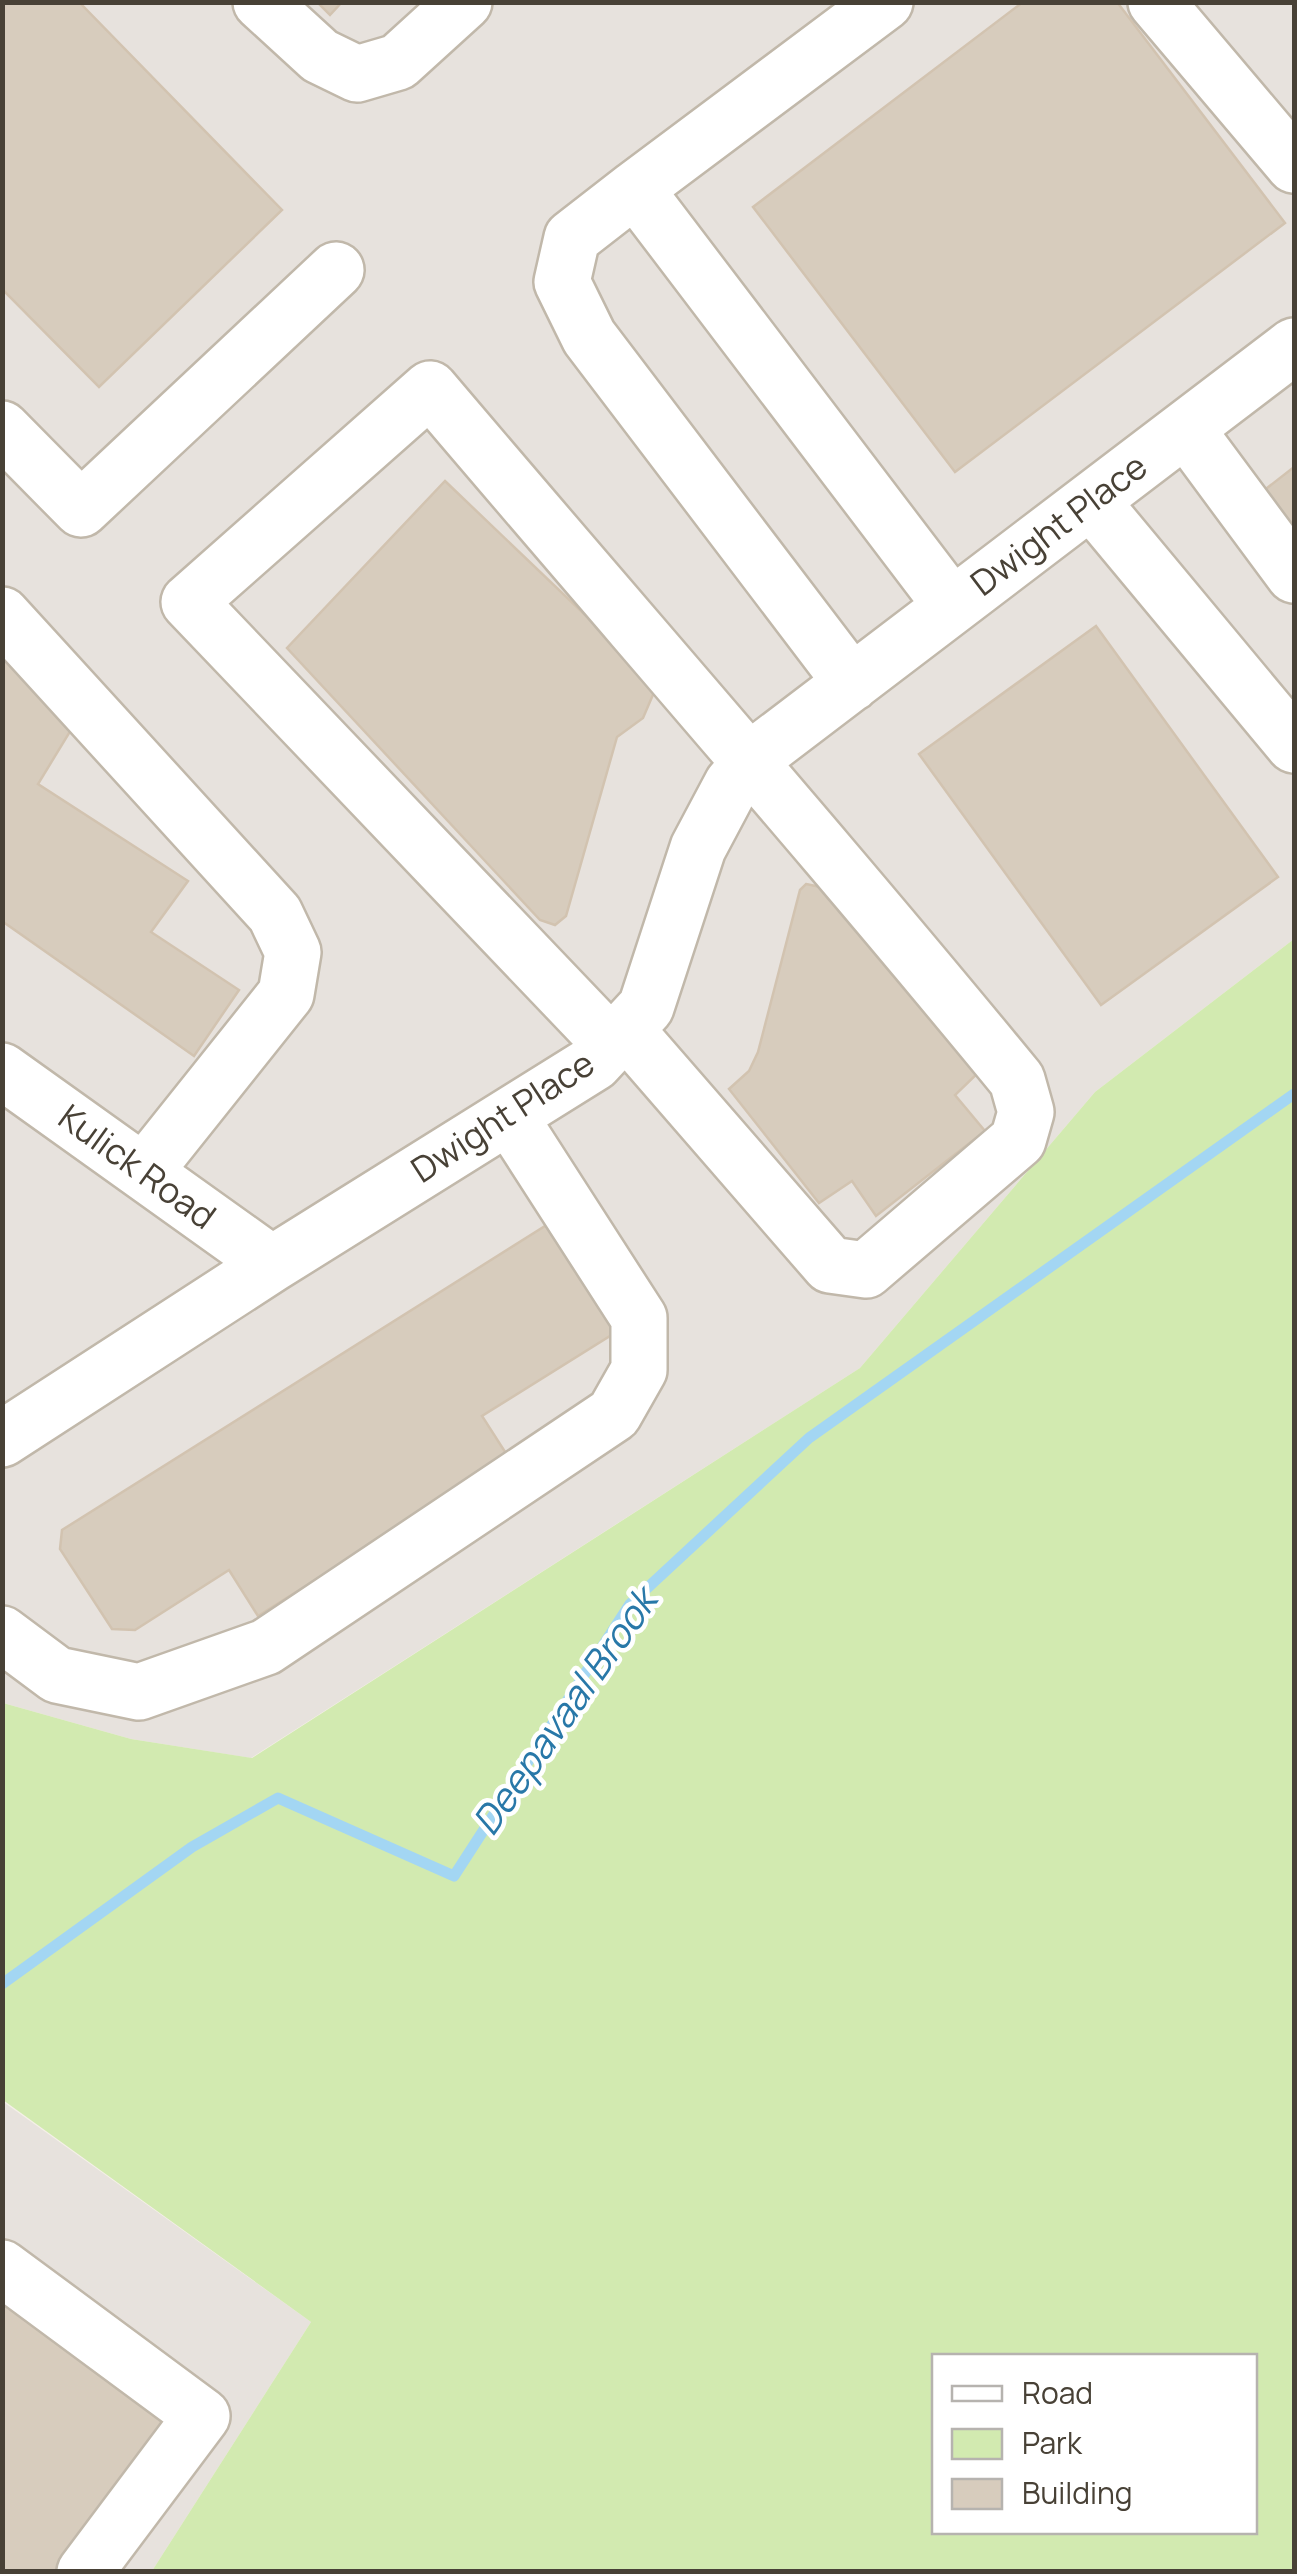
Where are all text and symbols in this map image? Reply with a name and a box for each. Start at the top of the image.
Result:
street label: Dwight Place [960,442,1156,606]
street label: Dwight Place [402,1039,603,1193]
street label: Kulick Road [49,1093,226,1239]
water label: Deepavaal Brook [459,1573,671,1844]
legend [932,2354,1257,2534]
text: Road [1022,2372,1093,2413]
text: Park [1022,2422,1083,2463]
text: Building [1022,2472,1133,2513]

